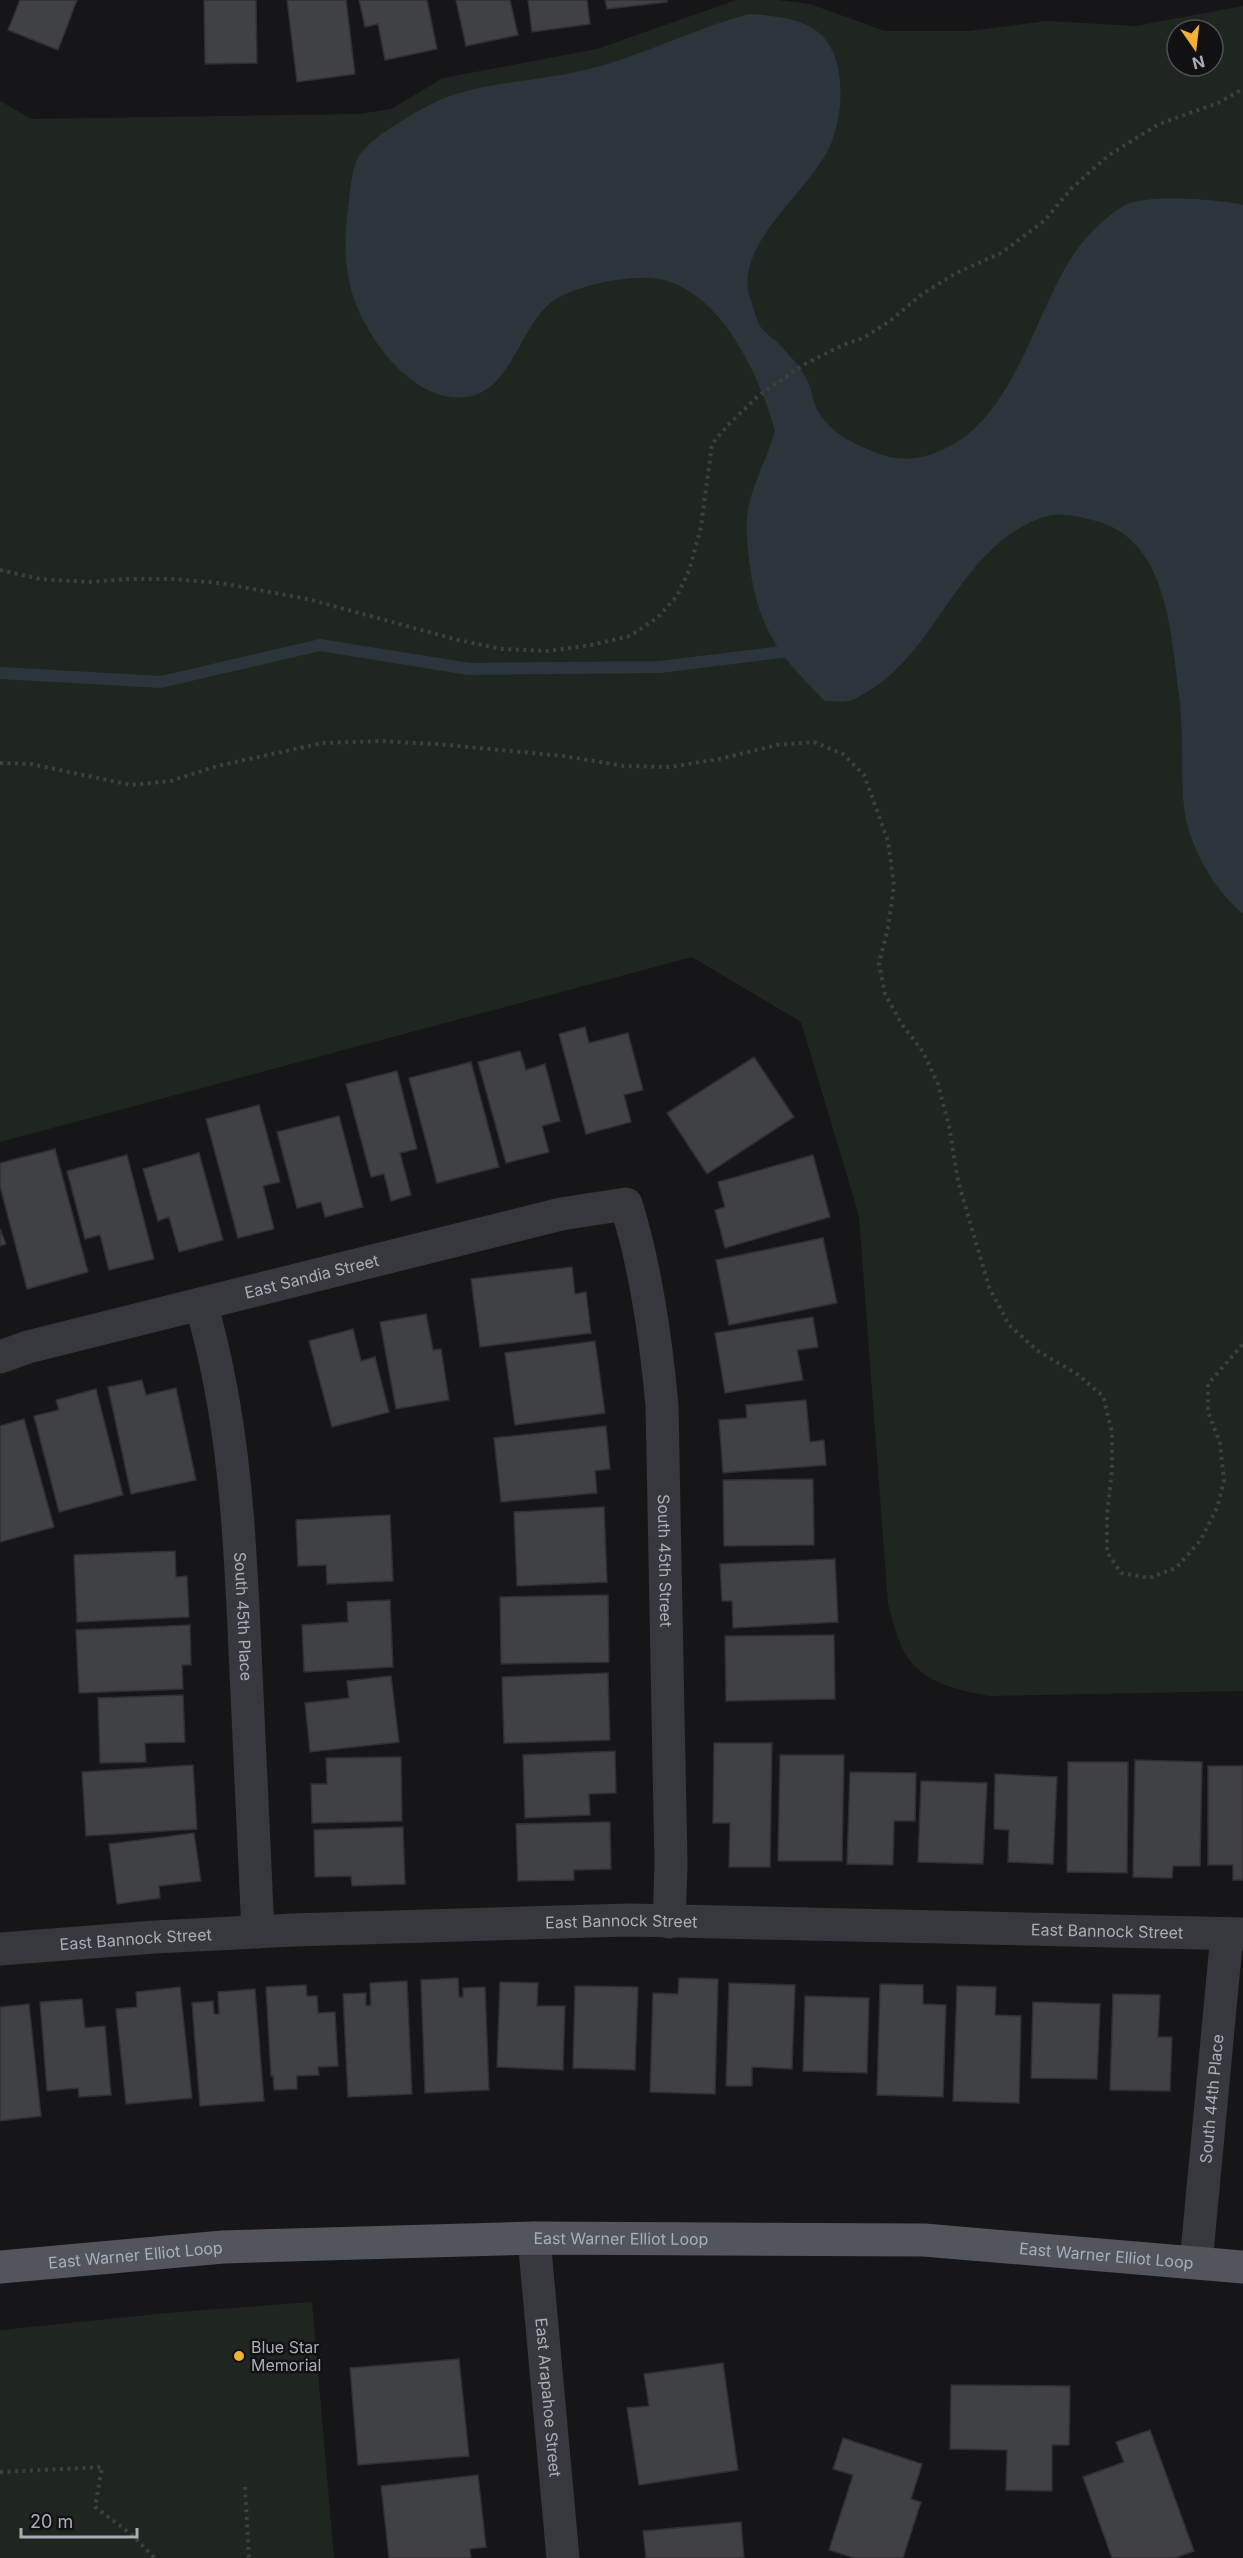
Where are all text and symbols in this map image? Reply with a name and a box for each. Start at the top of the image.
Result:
north arrow [1165,18,1225,78]
text: N [1190,51,1207,74]
street label: East Sandia Street [242,1250,381,1303]
street label: South 45th Street [654,1494,676,1627]
street label: South 45th Place [230,1551,257,1681]
street label: East Bannock Street [545,1910,698,1932]
street label: East Bannock Street [1031,1919,1183,1943]
street label: East Bannock Street [59,1924,212,1954]
street label: South 44th Place [1195,2033,1228,2164]
street label: East Warner Elliot Loop [533,2228,708,2249]
street label: East Warner Elliot Loop [47,2237,223,2273]
street label: East Warner Elliot Loop [1018,2238,1194,2273]
street label: East Arapahoe Street [531,2317,566,2478]
place label: Blue Star Memorial [251,2337,321,2375]
marker: Blue Star Memorial [232,2349,246,2363]
scale bar [21,2501,136,2539]
text: 20 m [30,2511,73,2532]

